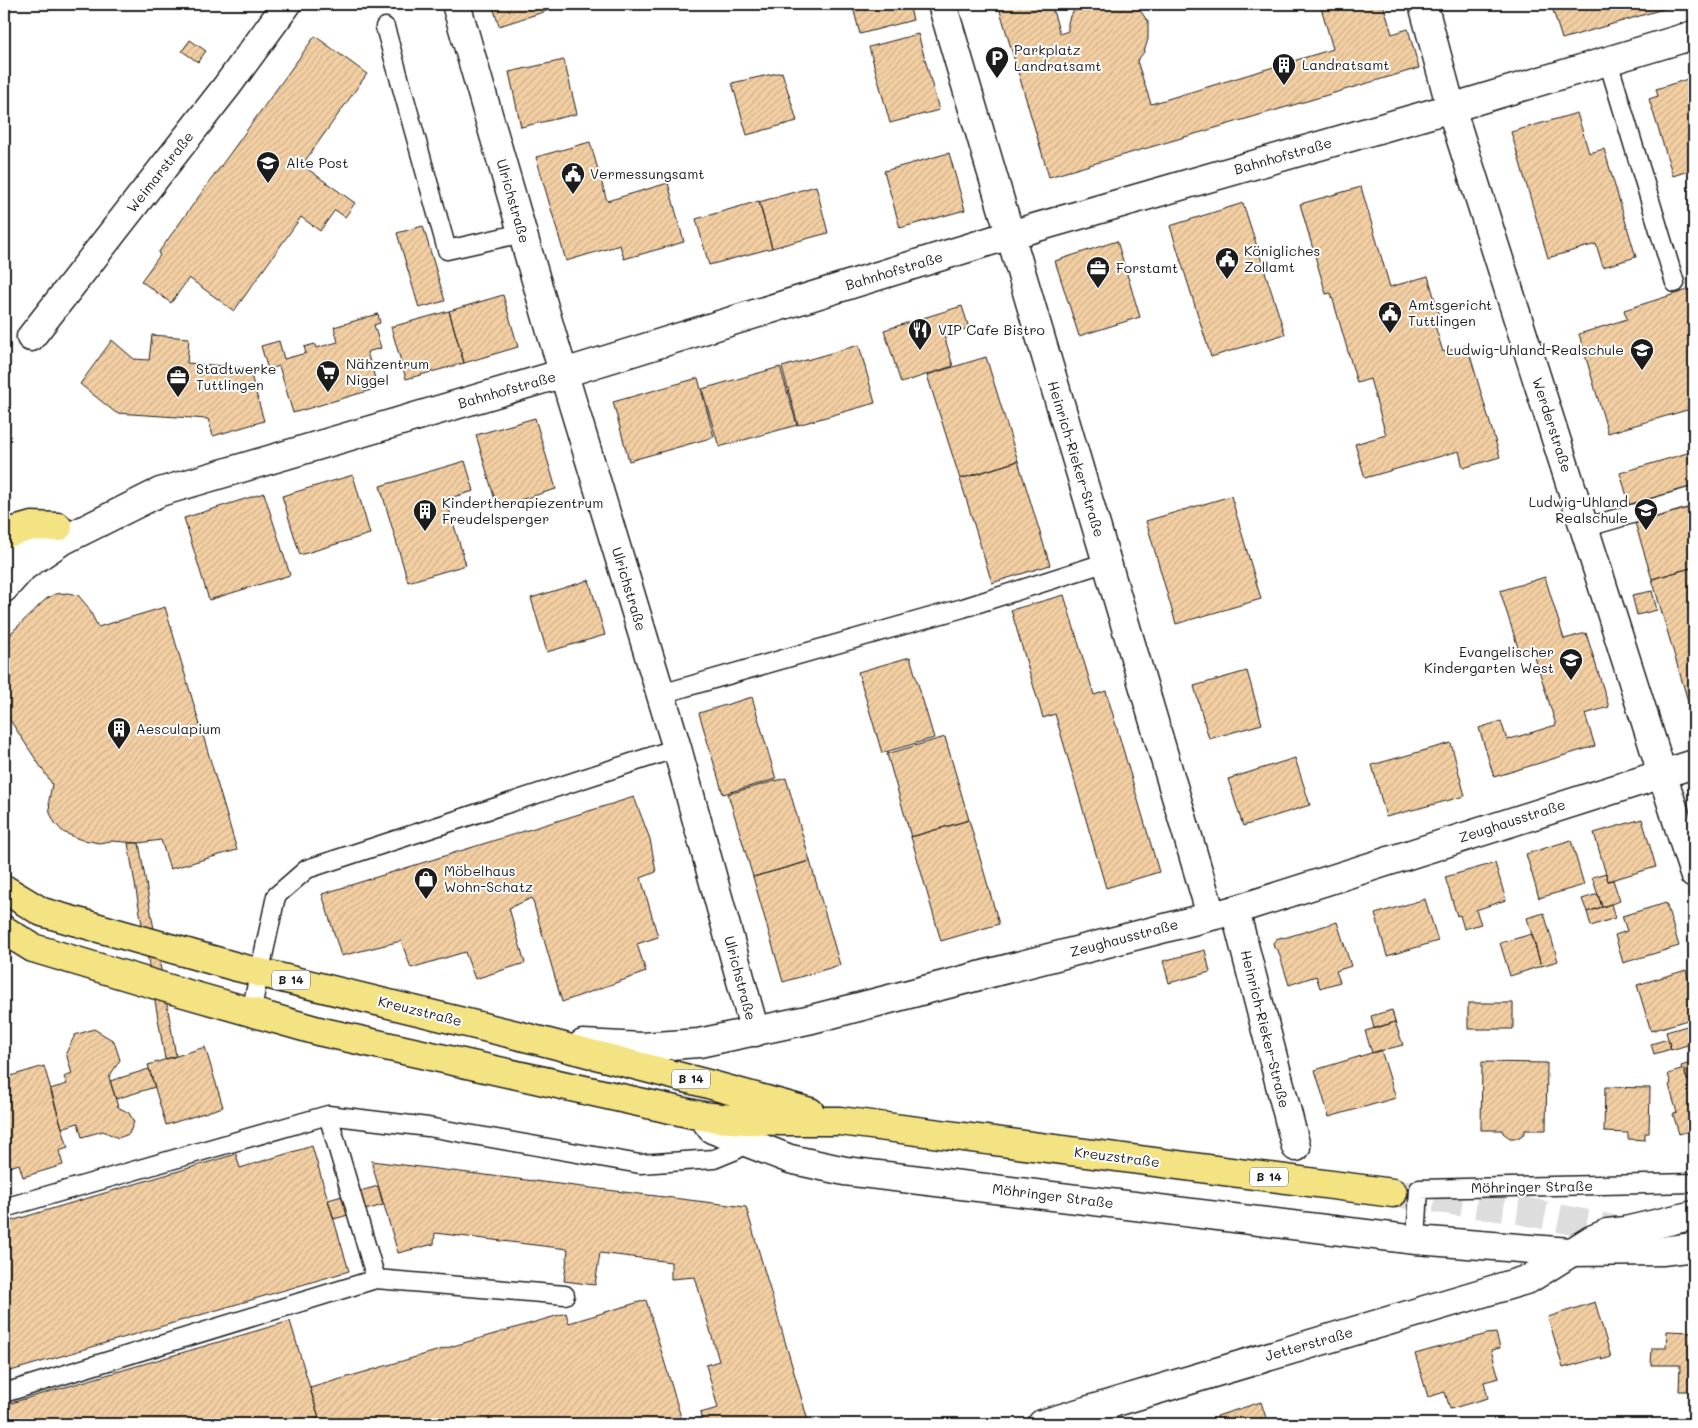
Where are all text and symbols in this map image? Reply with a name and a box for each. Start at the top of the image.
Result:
place label: Parkplatz Landratsamt [1014,40,1101,75]
parking icon: Parkplatz Landratsamt [984,45,1010,79]
building icon: Landratsamt [1271,52,1297,86]
place label: Landratsamt [1302,55,1389,74]
street label: Weimarstraße [122,127,197,216]
street label: Bahnhofstraße [1232,132,1334,179]
school or university icon: Alte Post [255,150,281,184]
place label: Alte Post [286,153,348,172]
street label: Ulrichstraße [492,157,535,245]
public building icon: Vermessungsamt [560,161,586,195]
place label: Vermessungsamt [590,164,705,183]
place label: Königliches Zollamt [1244,241,1320,276]
public building icon: Königliches Zollamt [1214,246,1240,280]
street label: Bahnhofstraße [843,247,945,294]
office icon: Forstamt [1085,255,1111,289]
place label: Forstamt [1116,258,1178,277]
place label: Amtsgericht Tuttlingen [1408,295,1492,330]
public building icon: Amtsgericht Tuttlingen [1377,300,1403,334]
restaurant icon: VIP Cafe Bistro [907,317,933,351]
place label: VIP Cafe Bistro [938,320,1045,339]
school or university icon: Ludwig-Uhland-Realschule [1629,337,1655,371]
place label: Ludwig-Uhland-Realschule [1446,340,1624,359]
place label: Nähzentrum Niggel [346,354,429,389]
place label: Stadtwerke Tuttlingen [196,359,276,394]
supermarket icon: Nähzentrum Niggel [315,359,341,393]
office icon: Stadtwerke Tuttlingen [165,364,191,398]
street label: Bahnhofstraße [456,366,558,413]
street label: Werderstraße [1528,375,1577,475]
street label: Heinrich-Rieker-Straße [1044,378,1109,539]
place label: Ludwig-Uhland Realschule [1529,492,1628,527]
place label: Kindertherapiezentrum Freudelsperger [442,493,603,528]
school or university icon: Ludwig-Uhland Realschule [1633,497,1659,531]
building icon: Kindertherapiezentrum Freudelsperger [412,498,438,532]
street label: Ulrichstraße [608,545,651,633]
place label: Evangelischer Kindergarten West [1424,642,1554,677]
school or university icon: Evangelischer Kindergarten West [1558,647,1584,681]
building icon: Aesculapium [106,716,132,750]
place label: Aesculapium [136,719,221,738]
street label: Zeughausstraße [1456,794,1568,847]
place label: Möbelhaus Wohn-Schatz [444,861,533,896]
shop icon: Möbelhaus Wohn-Schatz [413,866,439,900]
street label: Zeughausstraße [1068,914,1180,961]
street label: Ulrichstraße [720,934,761,1022]
street label: Heinrich-Rieker-Straße [1237,948,1294,1110]
road number: B 14 [272,970,310,990]
street label: Kreuzstraße [376,991,464,1030]
road number: B 14 [672,1070,710,1088]
street label: Kreuzstraße [1073,1142,1161,1171]
road number: B 14 [1250,1168,1288,1186]
street label: Möhringer Straße [1471,1176,1593,1197]
street label: Möhringer Straße [991,1179,1115,1212]
street label: Jetterstraße [1263,1322,1355,1365]

